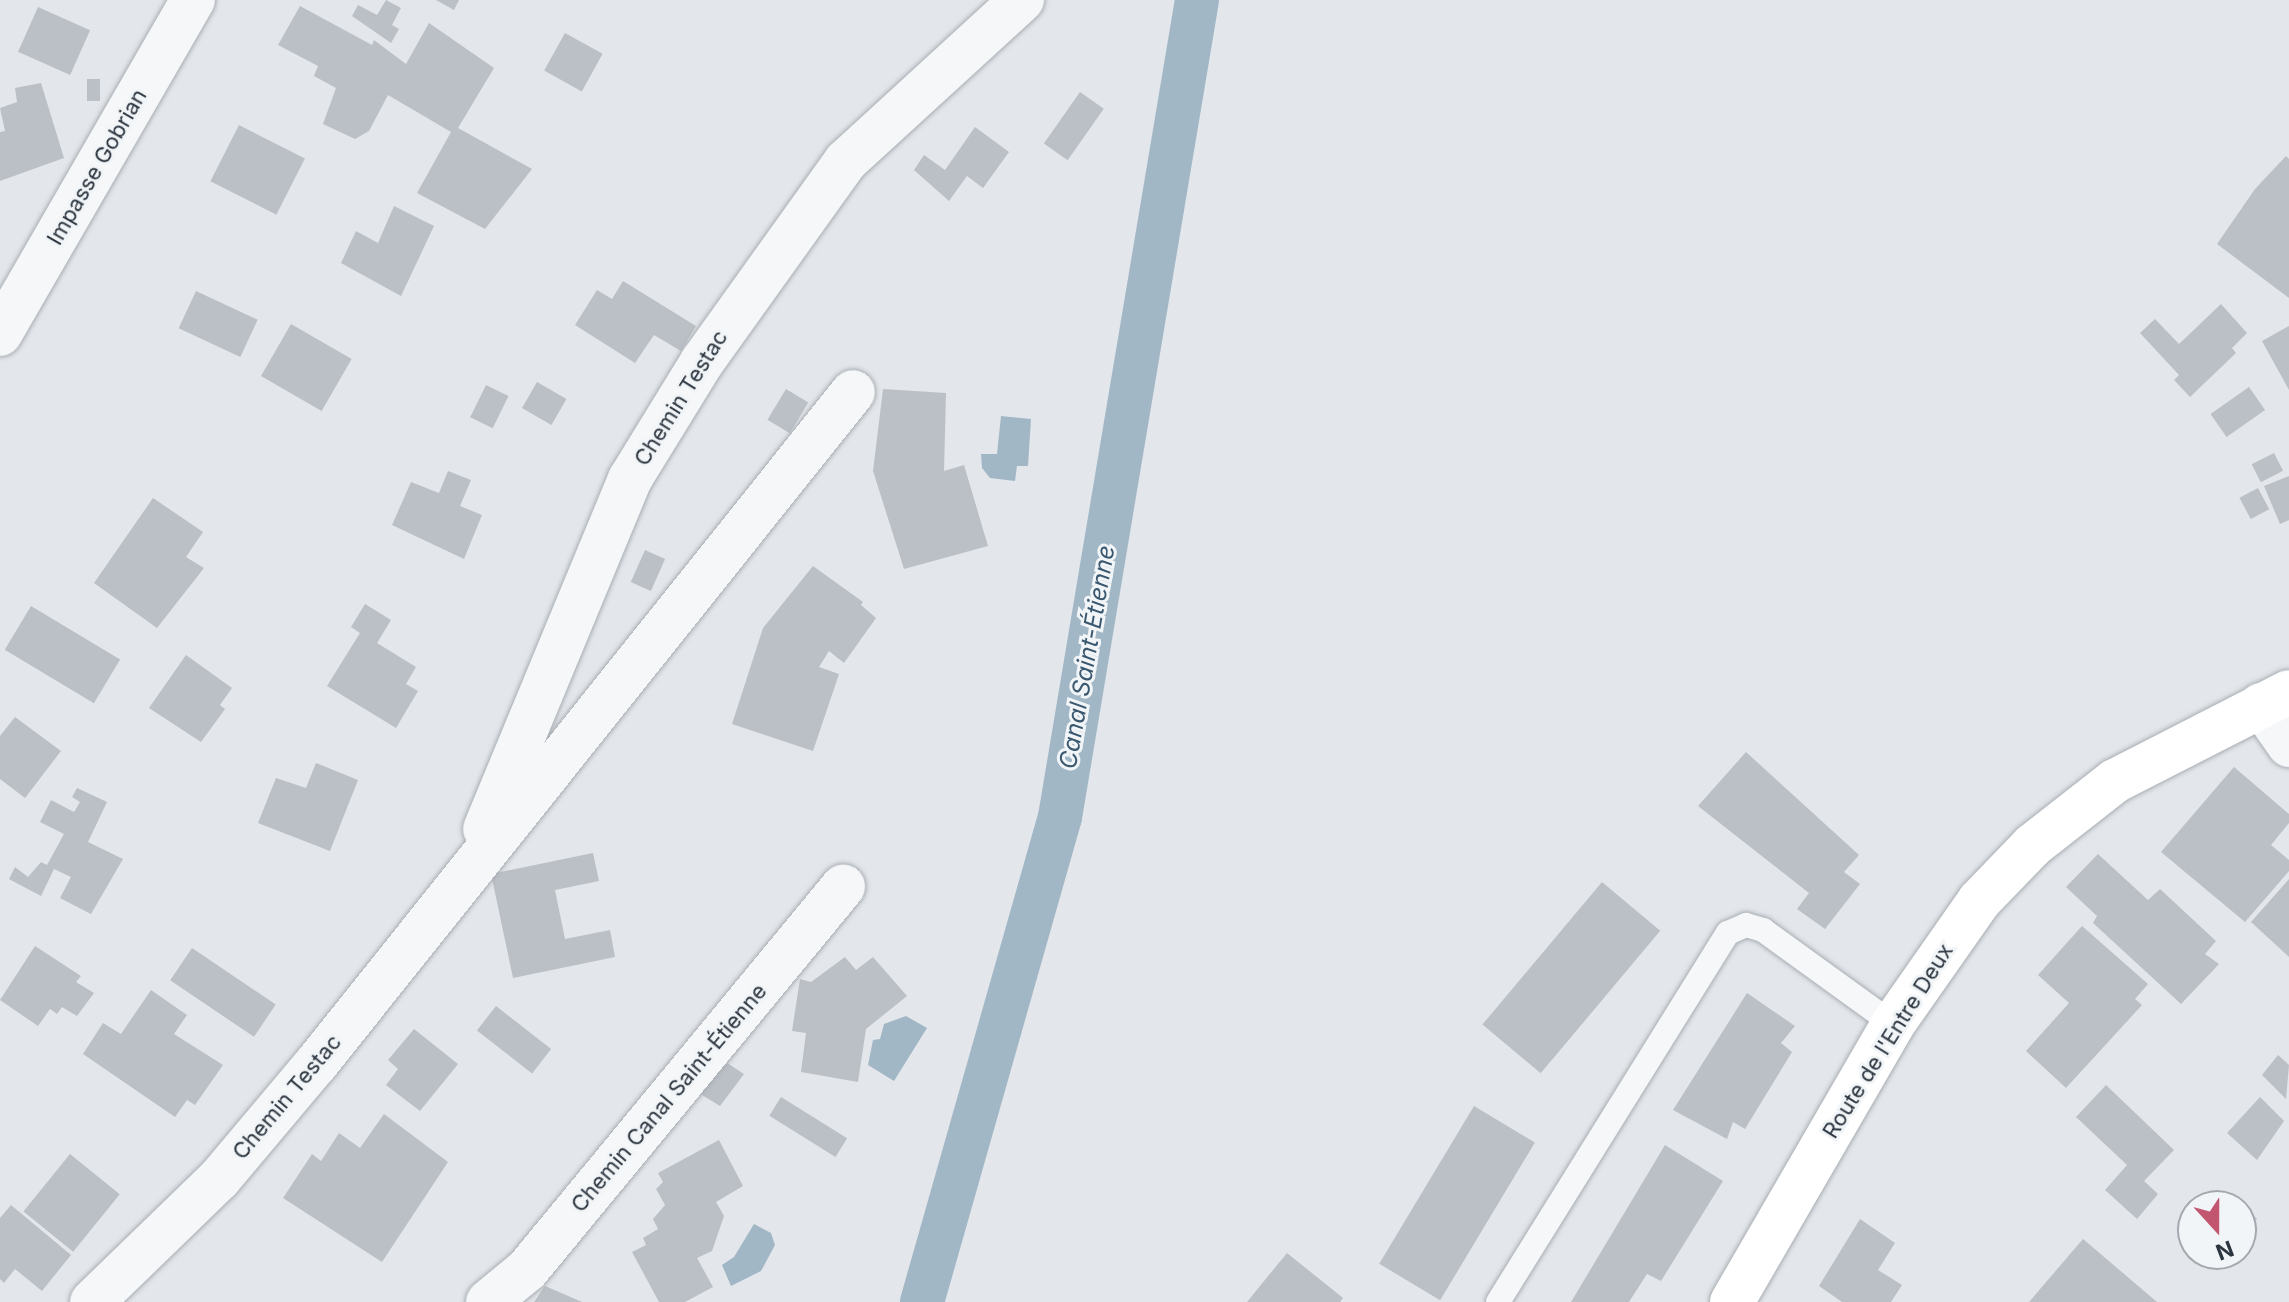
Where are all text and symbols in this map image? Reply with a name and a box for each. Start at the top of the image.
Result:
street label: Impasse Gobrian [42,84,152,250]
street label: Chemin Testac [629,325,733,471]
water label: Canal Saint-Étienne [1053,543,1121,771]
street label: Route de l'Entre Deux [1817,939,1959,1143]
street label: Chemin Canal Saint-Étienne [566,978,772,1218]
street label: Chemin Testac [227,1029,347,1165]
north arrow [2177,1190,2257,1270]
text: N [2212,1235,2237,1266]

